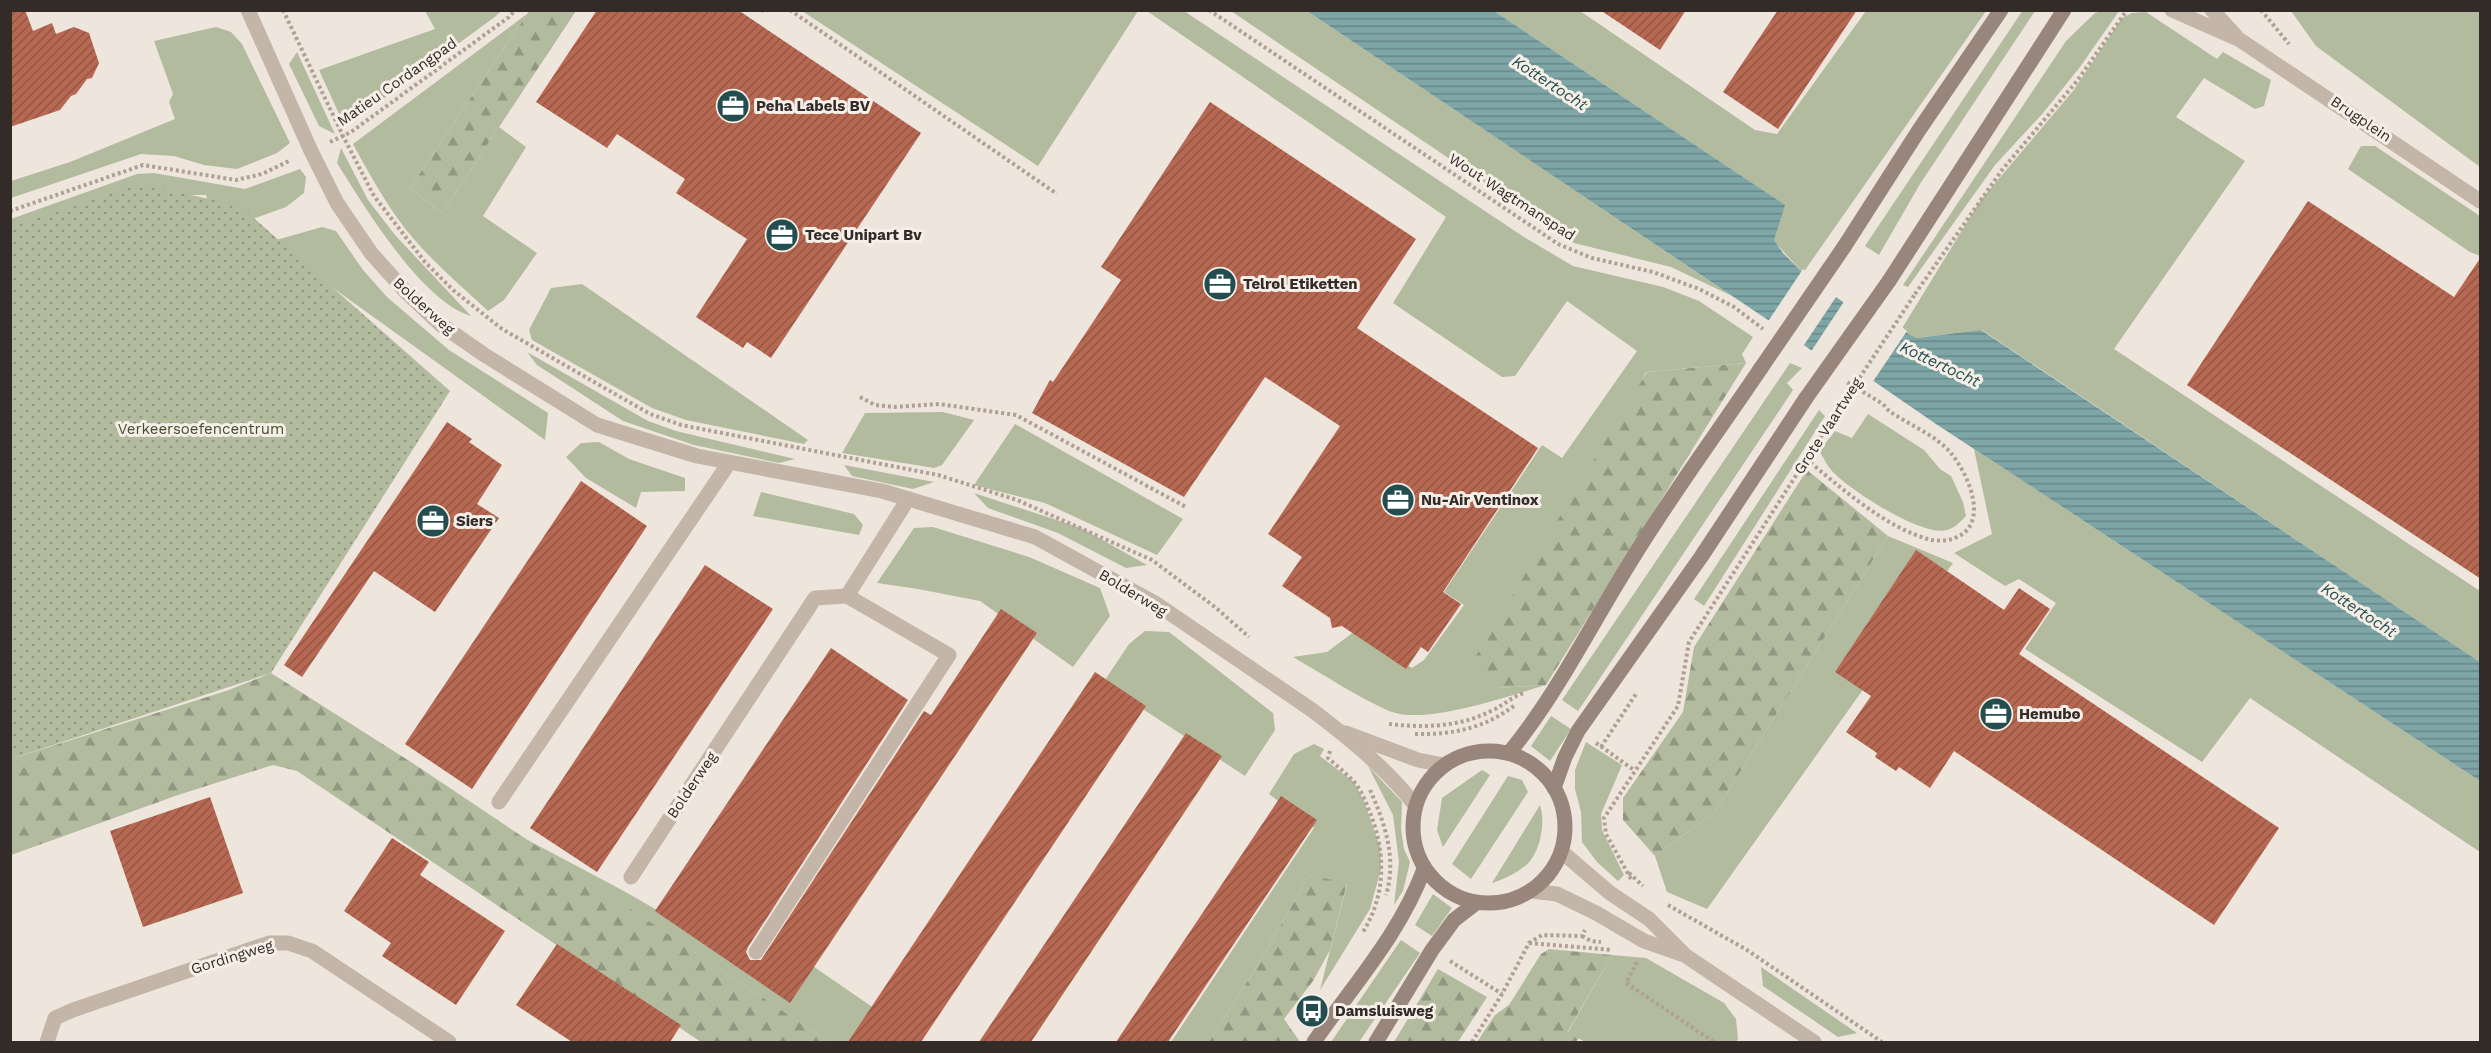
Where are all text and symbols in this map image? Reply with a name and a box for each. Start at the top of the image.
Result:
street label: Matieu Cordangpad [334,34,460,130]
water label: Kottertocht [1509,52,1592,115]
office icon: Peha Labels BV [715,88,751,124]
street label: Brugplein [2327,92,2395,146]
place label: Peha Labels BV [756,97,871,115]
street label: Wout Wagtmanspad [1445,149,1579,245]
office icon: Tece Unipart Bv [764,217,800,253]
place label: Tece Unipart Bv [805,226,922,244]
office icon: Telrol Etiketten [1202,266,1238,302]
street label: Bolderweg [390,274,458,338]
place label: Telrol Etiketten [1243,275,1358,293]
water label: Kottertocht [1897,337,1983,391]
street label: Grote Vaartweg [1790,374,1866,478]
park label: Verkeersoefencentrum [118,420,284,438]
office icon: Nu-Air Ventinox [1380,482,1416,518]
place label: Nu-Air Ventinox [1421,491,1539,509]
office icon: Siers [415,503,451,539]
place label: Siers [456,512,493,530]
street label: Bolderweg [1096,566,1170,620]
water label: Kottertocht [2318,579,2401,642]
office icon: Hemubo [1978,696,2014,732]
place label: Hemubo [2019,705,2081,723]
street label: Bolderweg [663,748,721,822]
street label: Gordingweg [189,936,275,978]
bus stop icon: Damsluisweg [1294,993,1330,1029]
place label: Damsluisweg [1335,1002,1434,1020]

